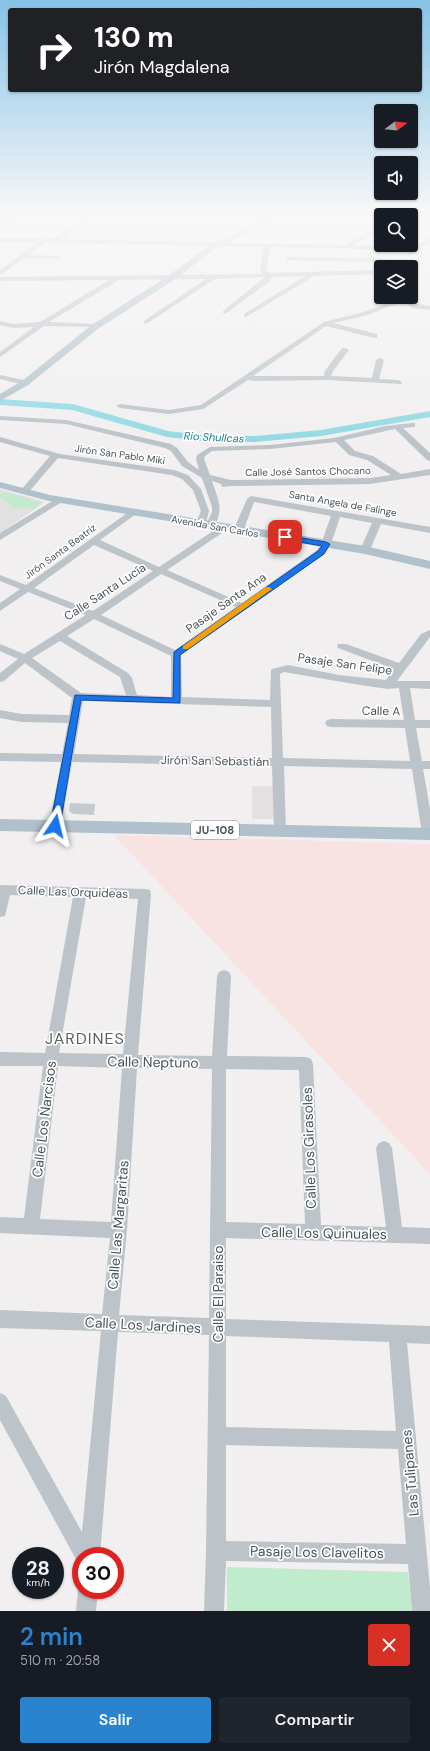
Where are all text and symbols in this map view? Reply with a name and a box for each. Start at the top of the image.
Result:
text: 130 m [94,19,174,56]
icon: right [28,24,80,76]
text: Jirón Magdalena [94,55,230,79]
north arrow [374,104,418,148]
map controls [374,104,418,304]
button: sound [374,156,418,200]
button: search [374,208,418,252]
button: layers [374,260,418,304]
water label: Rio Shullcas [183,428,245,446]
street label: Jirón San Pablo Miki [74,442,166,467]
street label: Calle José Santos Chocano [245,464,371,479]
street label: Santa Angela de Falinge [288,488,398,519]
street label: Avenida San Carlos [170,512,260,541]
pin [268,520,302,554]
street label: Jirón Santa Beatriz [22,521,99,582]
icon: arrive [274,526,296,548]
street label: Calle Santa Lucía [61,560,149,624]
street label: Pasaje Santa Ana [183,569,269,637]
street label: Pasaje San Felipe [297,649,393,679]
street label: Calle A [362,703,400,719]
street label: Jirón San Sebastián [161,752,269,770]
position arrow [34,805,76,847]
road number: JU-108 [191,821,239,839]
street label: Calle Las Orquideas [18,882,128,902]
district label: JARDINES [45,1028,125,1049]
street label: Calle Neptuno [107,1052,199,1072]
street label: Calle Los Narcisos [28,1060,60,1178]
street label: Calle Los Girasoles [298,1087,320,1209]
street label: Calle Las Margaritas [103,1160,133,1290]
street label: Calle Los Quinuales [261,1223,387,1243]
street label: Calle El Paraiso [209,1245,227,1343]
street label: Calle Los Jardines [84,1313,202,1337]
street label: Las Tulipanes [397,1429,423,1517]
street label: Pasaje Los Clavelitos [250,1542,384,1562]
speed limit sign: 30 [72,1547,124,1599]
text: 28 [26,1555,50,1581]
text: km/h [26,1576,50,1589]
text: 2 min [20,1621,83,1652]
button: close [368,1624,410,1666]
text: 510 m · 20:58 [20,1652,100,1669]
button: Salir [20,1697,211,1743]
button: Compartir [219,1697,410,1743]

